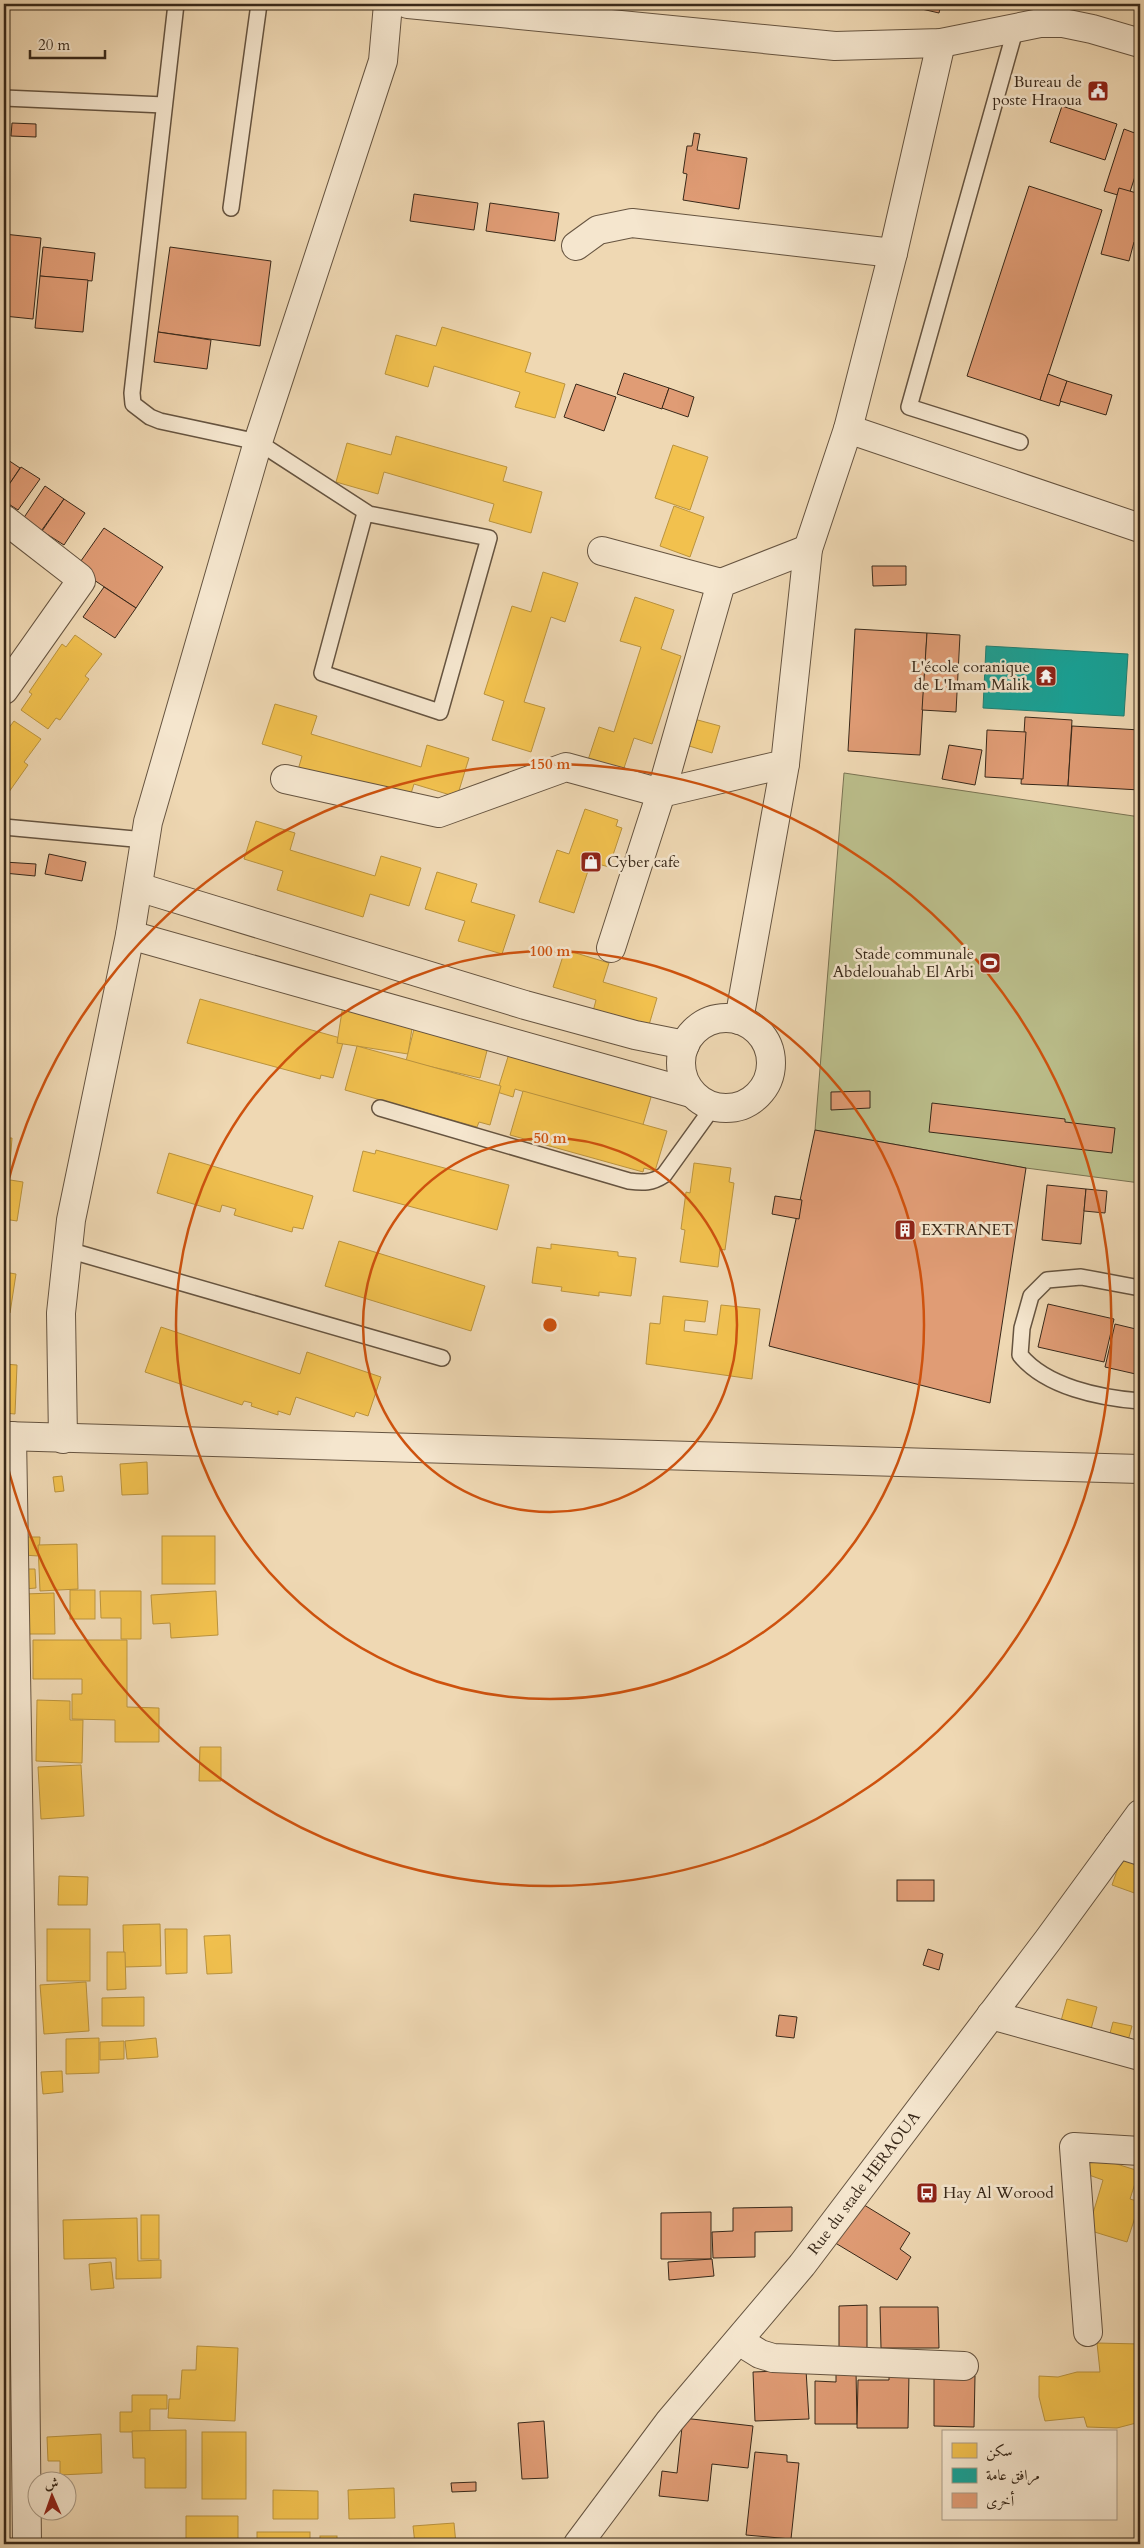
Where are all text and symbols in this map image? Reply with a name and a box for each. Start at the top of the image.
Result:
scale bar [30,28,105,60]
text: 20 m [38,35,70,55]
place label: Bureau de poste Hraoua [992,71,1082,111]
public building icon: Bureau de poste Hraoua [1086,79,1110,103]
place label: L'école coranique de L'Imam Malik [911,656,1030,696]
temple icon: L'école coranique de L'Imam Malik [1034,664,1058,688]
text: 150 m [530,754,571,774]
shop icon: Cyber cafe [579,850,603,874]
place label: Cyber cafe [607,851,680,873]
text: 100 m [530,941,571,961]
place label: Stade communale Abdelouahab El Arbi [833,943,974,983]
sports icon: Stade communale Abdelouahab El Arbi [978,951,1002,975]
text: 50 m [533,1128,567,1148]
building icon: EXTRANET [893,1218,917,1242]
place label: EXTRANET [921,1219,1013,1241]
centre of rings [541,1316,559,1334]
street label: Rue du stade HERAOUA [803,2106,926,2259]
bus stop icon: Hay Al Worood [915,2181,939,2205]
place label: Hay Al Worood [943,2182,1054,2204]
legend [942,2430,1116,2520]
text: سكن [986,2441,1013,2461]
text: مرافق عامة [986,2465,1040,2486]
north arrow [28,2470,78,2520]
text: ش [44,2474,59,2493]
text: أخرى [986,2490,1015,2511]

